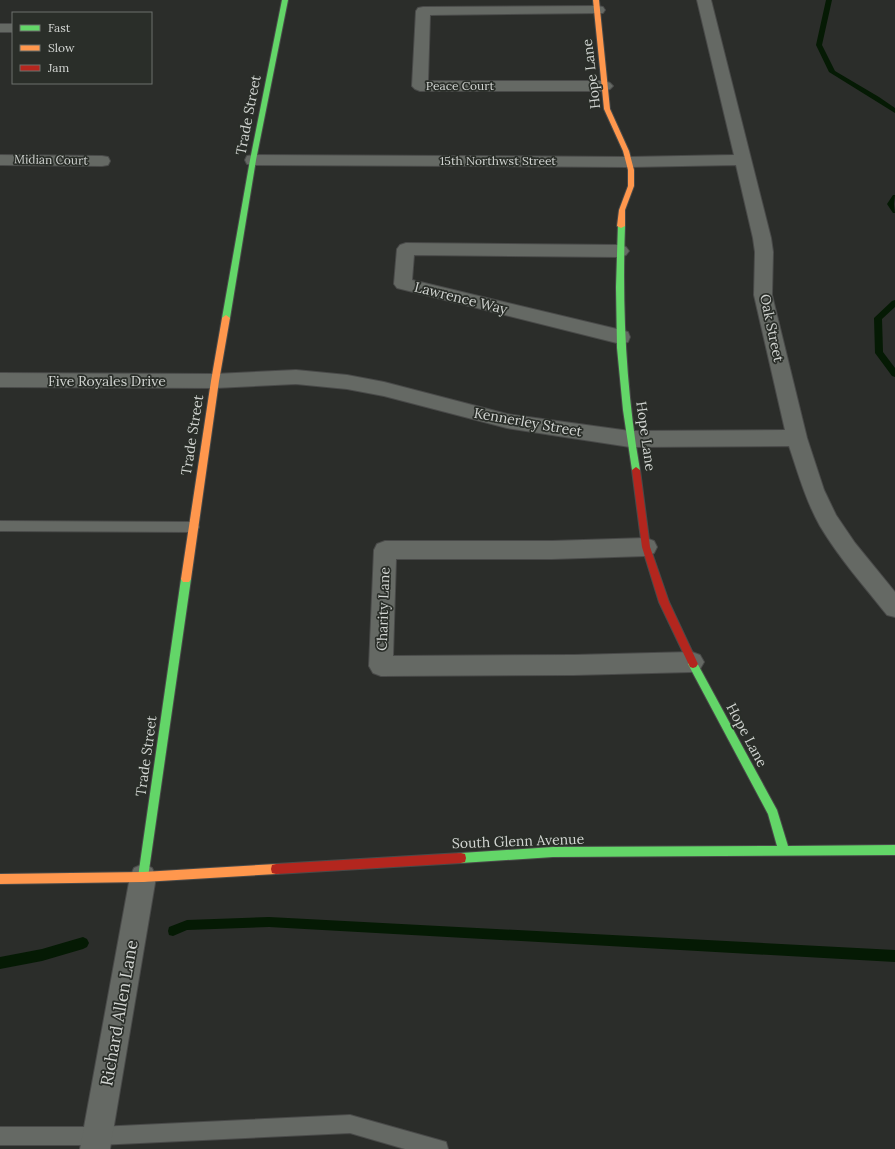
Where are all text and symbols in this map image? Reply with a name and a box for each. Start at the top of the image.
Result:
legend [12,12,152,84]
text: Fast [48,20,71,35]
street label: Hope Lane [578,38,604,110]
text: Slow [48,40,75,55]
text: Jam [47,60,69,75]
street label: Trade Street [231,73,265,157]
street label: Peace Court [426,78,495,93]
street label: Midian Court [14,151,89,168]
street label: 15th Northwst Street [440,153,556,168]
street label: Lawrence Way [413,278,510,318]
street label: Oak Street [756,292,788,364]
street label: Five Royales Drive [48,372,166,390]
street label: Trade Street [177,393,207,477]
street label: Hope Lane [632,400,660,472]
street label: Kennerley Street [472,404,584,440]
street label: Charity Lane [373,566,393,651]
street label: Hope Lane [723,700,772,771]
street label: Trade Street [131,714,161,797]
street label: South Glenn Avenue [452,830,585,852]
street label: Richard Allen Lane [95,938,143,1088]

